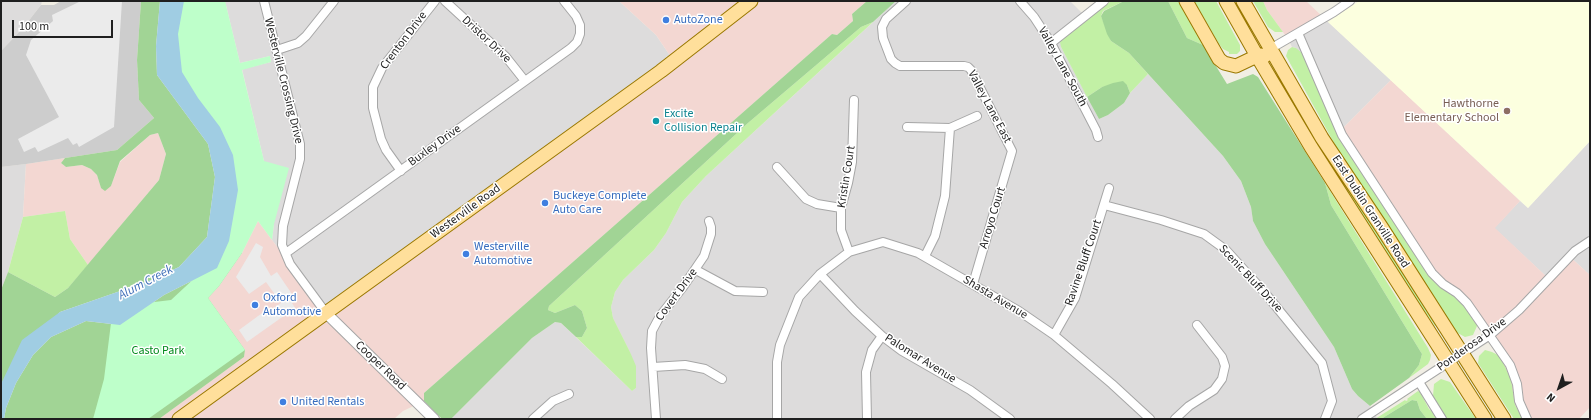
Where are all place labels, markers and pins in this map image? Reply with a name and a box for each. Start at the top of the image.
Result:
place label: AutoZone [674,13,723,27]
marker: AutoZone [661,15,671,25]
place label: Hawthorne Elementary School [1404,97,1499,125]
marker: Hawthorne Elementary School [1502,106,1512,116]
place label: Excite Collision Repair [664,107,742,135]
marker: Excite Collision Repair [651,116,661,126]
place label: Buckeye Complete Auto Care [553,189,646,217]
marker: Buckeye Complete Auto Care [540,198,550,208]
place label: Westerville Automotive [474,240,532,268]
marker: Westerville Automotive [461,249,471,259]
place label: Oxford Automotive [263,291,321,319]
marker: Oxford Automotive [250,300,260,310]
place label: United Rentals [291,395,364,409]
marker: United Rentals [278,397,288,407]

